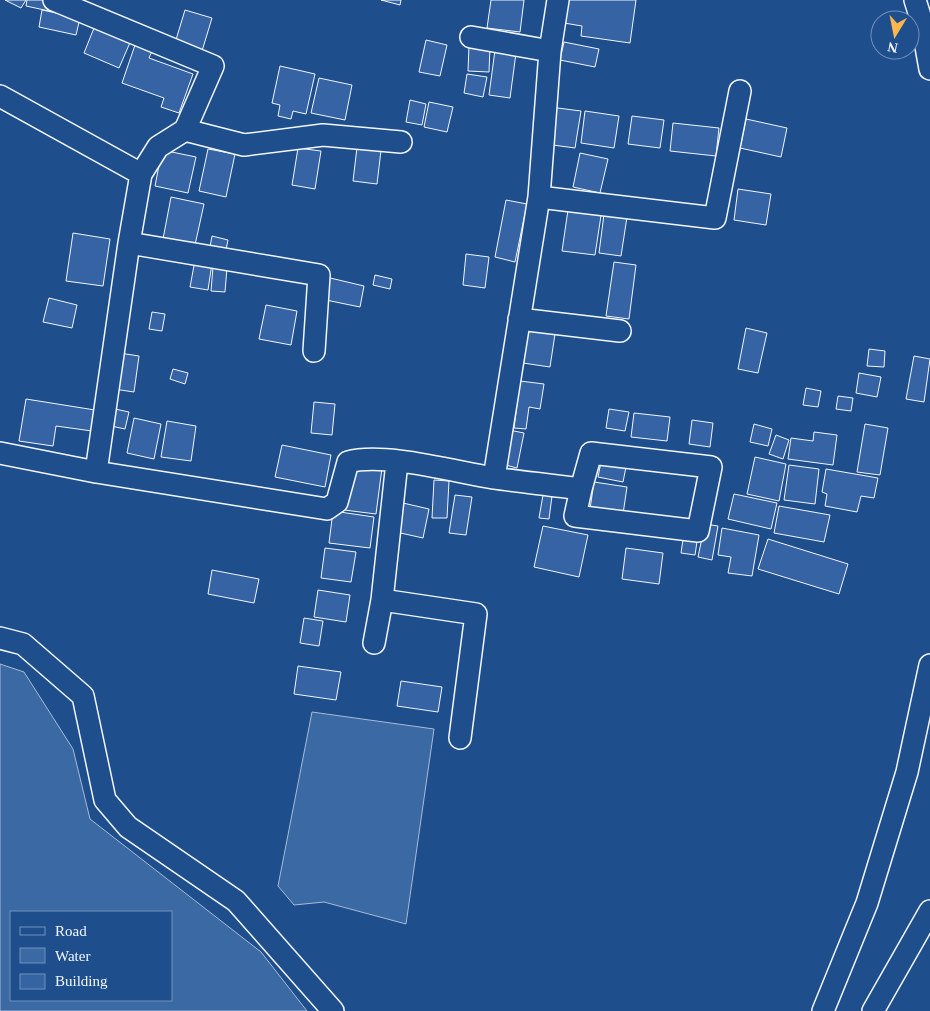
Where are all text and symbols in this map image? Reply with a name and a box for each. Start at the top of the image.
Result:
north arrow [870,10,920,60]
text: N [887,39,899,56]
legend [10,911,172,1001]
text: Road [55,923,87,939]
text: Water [55,948,90,964]
text: Building [55,973,108,989]

